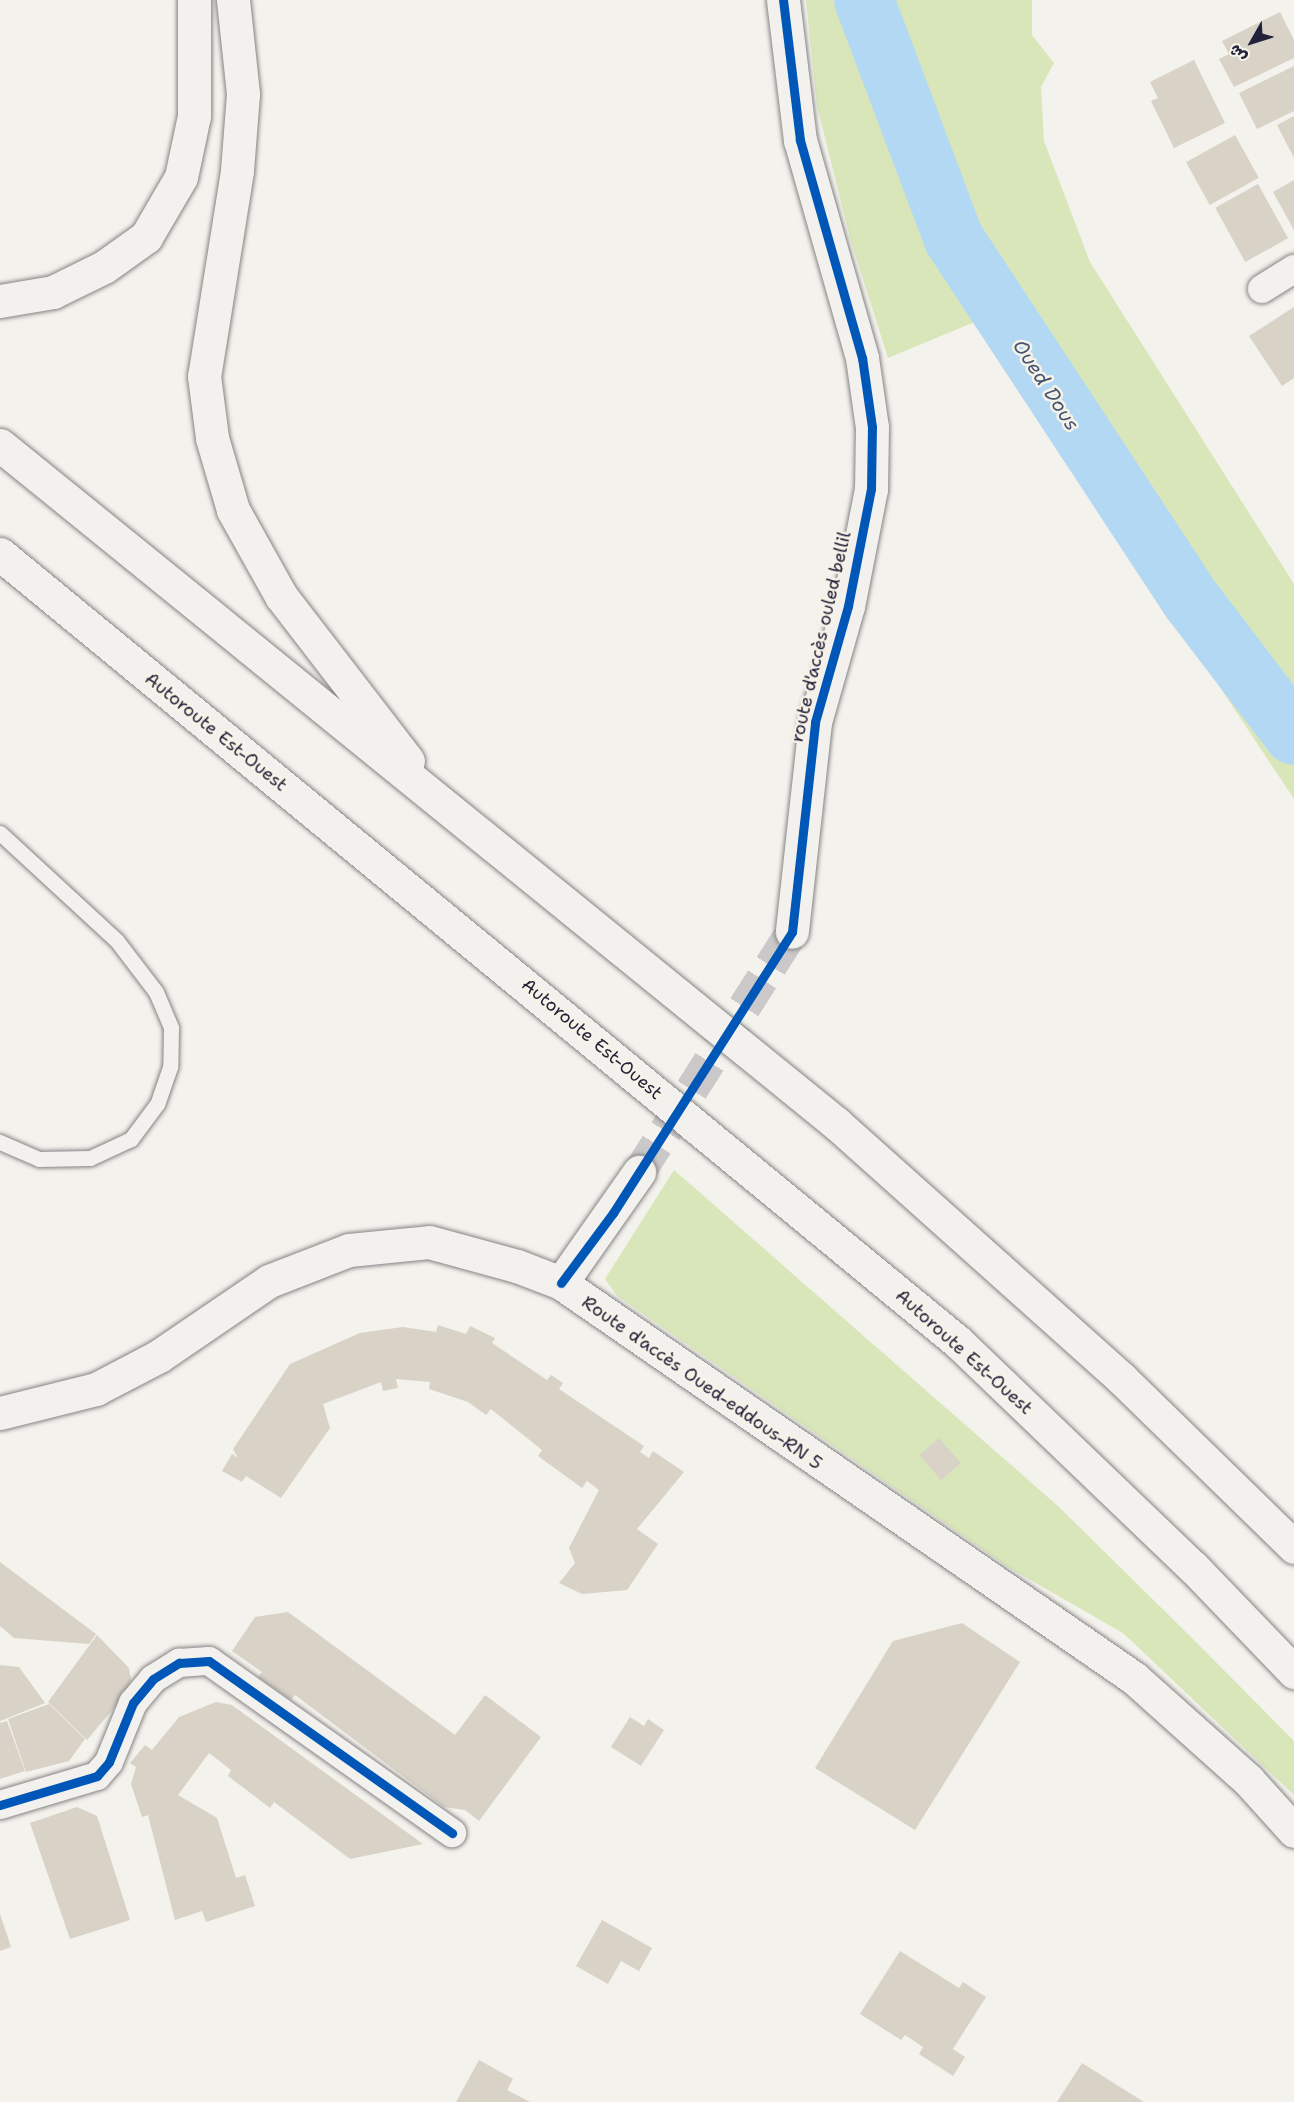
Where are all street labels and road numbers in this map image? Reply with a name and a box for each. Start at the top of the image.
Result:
street label: route d'accès ouled bellil [786,529,856,745]
street label: Autoroute Est-Ouest [140,668,292,796]
street label: Autoroute Est-Ouest [517,974,667,1104]
street label: Autoroute Est-Ouest [891,1285,1037,1419]
street label: Route d'accès Oued-eddous-RN 5 [578,1291,826,1475]

